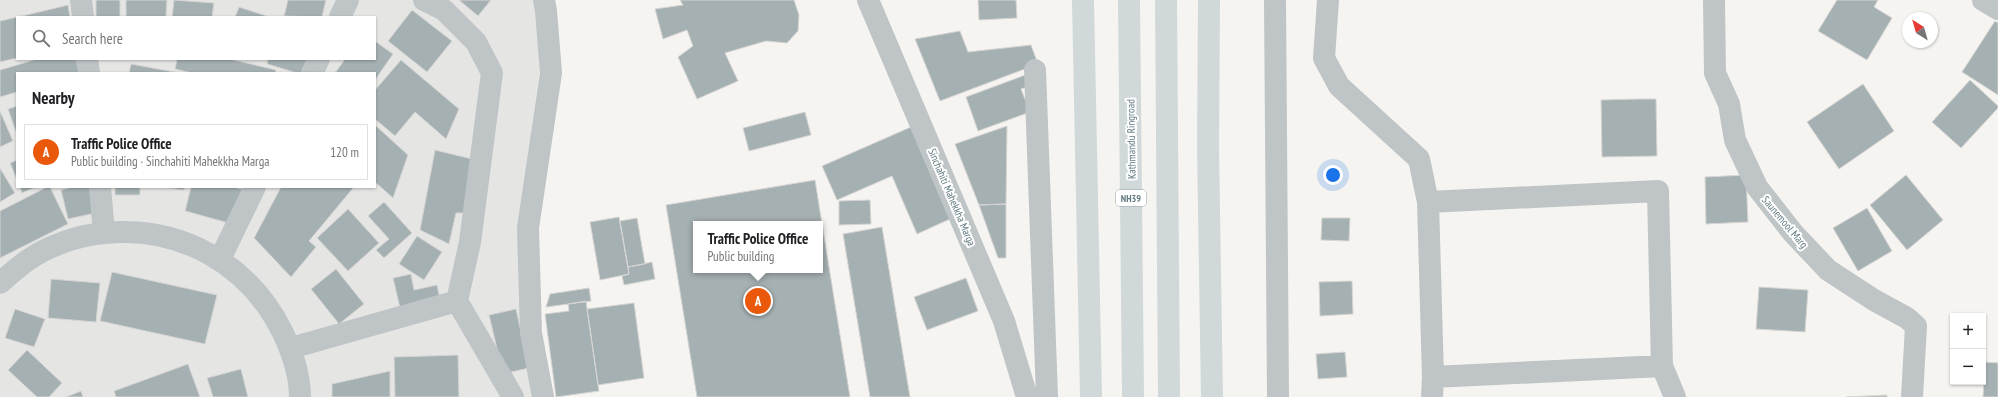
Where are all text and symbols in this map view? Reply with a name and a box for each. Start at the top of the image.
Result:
north arrow [1902,12,1938,48]
search box [16,16,376,60]
icon: search [30,27,52,49]
text: Search here [62,29,123,48]
text: Nearby [32,87,75,109]
street label: Kathmandu Ringroad [1123,99,1139,179]
text: Traffic Police Office [71,134,172,153]
text: A [43,144,49,161]
text: 120 m [330,144,359,161]
street label: Sinchahiti Mahekkha Marga [925,146,979,248]
text: Public building · Sinchahiti Mahekkha Marga [71,153,270,170]
your location [1323,165,1343,185]
road number: NH39 [1116,190,1146,206]
street label: Saunemool Marg [1759,193,1811,251]
popup [693,221,823,273]
text: Traffic Police Office [708,229,808,248]
text: Public building [708,248,774,265]
pin: A [745,286,771,316]
map controls [1950,313,1986,385]
button: + [1950,313,1986,349]
button: − [1950,349,1986,385]

